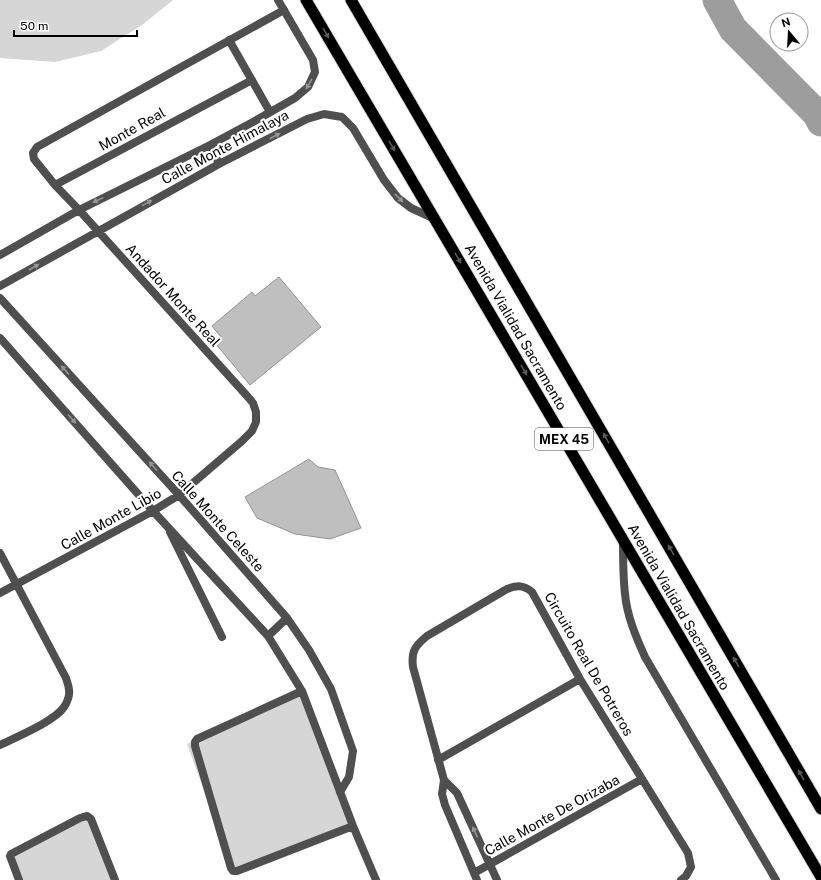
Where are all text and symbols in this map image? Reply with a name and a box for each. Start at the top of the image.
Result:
scale bar [14,12,137,38]
north arrow [769,12,809,52]
text: N [780,15,792,30]
text: 50 m [20,19,48,33]
one-way arrow [323,27,330,39]
one-way arrow [305,78,312,90]
street label: Monte Real [96,104,168,154]
street label: Calle Monte Himalaya [159,107,291,187]
one-way arrow [269,133,280,139]
one-way arrow [389,140,396,152]
one-way arrow [394,193,404,202]
one-way arrow [93,197,104,204]
one-way arrow [141,200,153,206]
street label: Andador Monte Real [123,240,223,350]
street label: Avenida Vialidad Sacramento [462,241,570,413]
one-way arrow [455,252,462,264]
one-way arrow [28,263,40,270]
one-way arrow [520,364,527,376]
one-way arrow [61,365,70,375]
one-way arrow [68,414,77,424]
road number: MEX 45 [535,428,593,450]
one-way arrow [602,432,609,444]
one-way arrow [148,461,157,472]
street label: Calle Monte Celeste [168,467,268,575]
street label: Calle Monte Libio [58,485,164,553]
street label: Avenida Vialidad Sacramento [625,521,733,693]
one-way arrow [667,544,674,556]
street label: Circuito Real De Potreros [541,589,637,739]
one-way arrow [733,656,740,668]
one-way arrow [798,769,805,781]
street label: Calle Monte De Orizaba [482,771,622,859]
one-way arrow [472,826,478,837]

